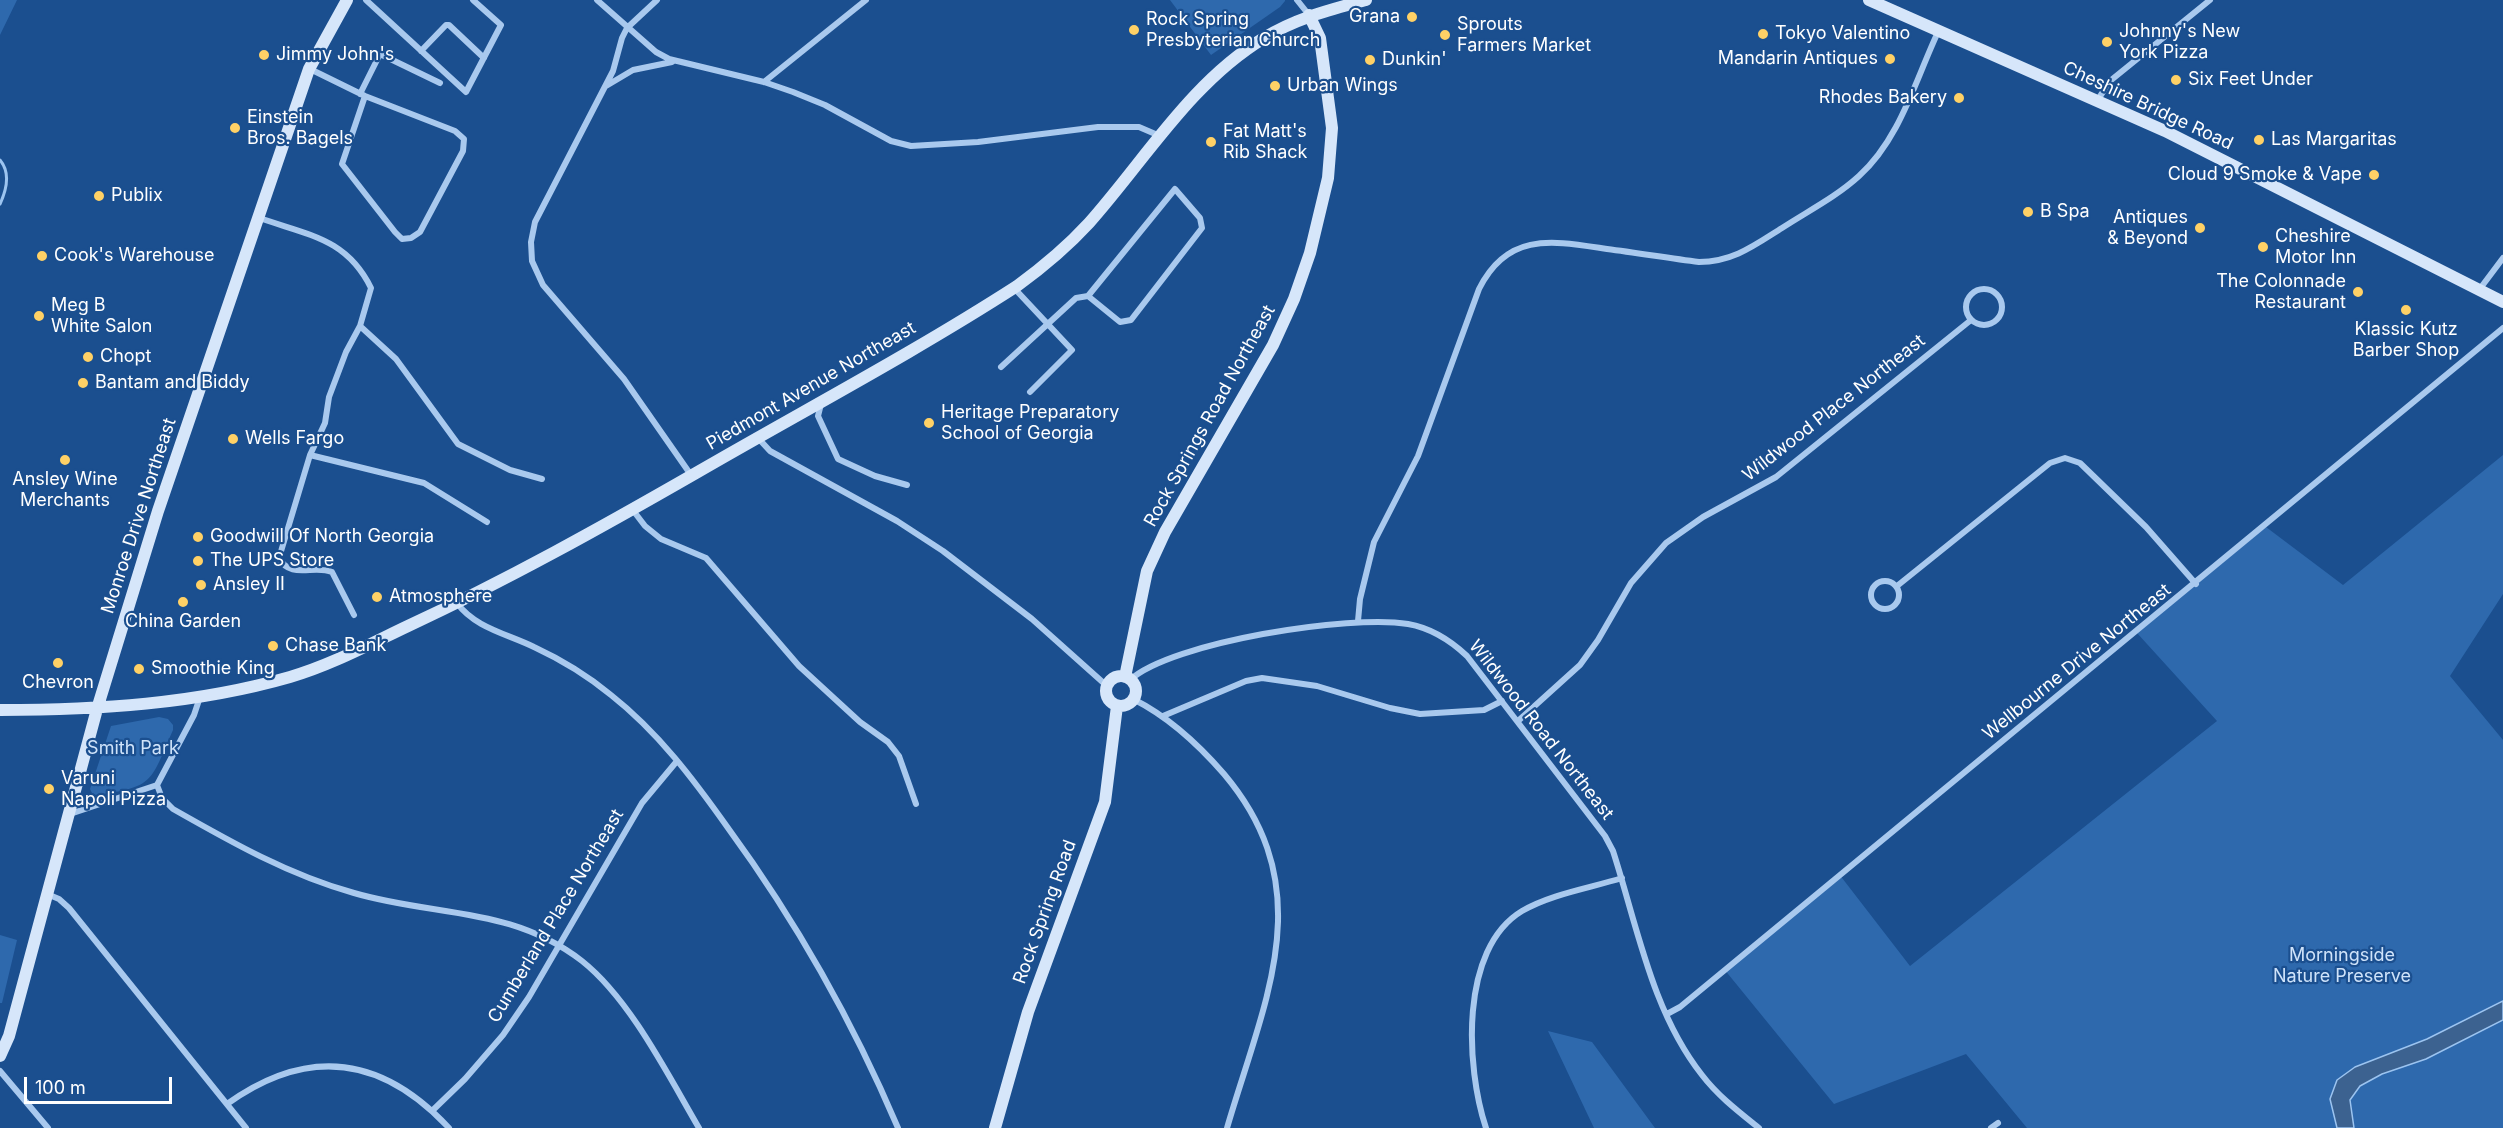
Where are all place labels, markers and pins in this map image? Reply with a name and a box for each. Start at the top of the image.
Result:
place label: Grana [1349,6,1400,28]
place label: Rock Spring Presbyterian Church [1146,9,1320,52]
marker: Grana [1405,10,1419,24]
place label: Sprouts Farmers Market [1457,14,1591,57]
place label: Johnny's New York Pizza [2119,21,2240,63]
marker: Rock Spring Presbyterian Church [1127,23,1141,37]
place label: Tokyo Valentino [1775,23,1910,45]
marker: Tokyo Valentino [1756,27,1770,41]
marker: Sprouts Farmers Market [1438,28,1452,42]
marker: Johnny's New York Pizza [2100,35,2114,49]
place label: Jimmy John's [276,44,394,66]
marker: Jimmy John's [257,48,271,62]
place label: Mandarin Antiques [1718,48,1878,70]
place label: Dunkin' [1382,49,1447,71]
marker: Mandarin Antiques [1883,52,1897,66]
marker: Dunkin' [1363,53,1377,67]
place label: Six Feet Under [2188,69,2313,91]
marker: Six Feet Under [2169,73,2183,87]
place label: Urban Wings [1287,75,1398,97]
marker: Urban Wings [1268,79,1282,93]
place label: Rhodes Bakery [1819,87,1947,109]
marker: Rhodes Bakery [1952,91,1966,105]
place label: Einstein Bros. Bagels [247,107,353,150]
marker: Einstein Bros. Bagels [228,121,242,135]
place label: Fat Matt's Rib Shack [1223,121,1307,164]
place label: Las Margaritas [2271,129,2397,151]
marker: Las Margaritas [2252,133,2266,147]
marker: Fat Matt's Rib Shack [1204,135,1218,149]
place label: Cloud 9 Smoke & Vape [2168,164,2362,186]
marker: Cloud 9 Smoke & Vape [2367,168,2381,182]
place label: Publix [111,185,163,207]
marker: Publix [92,189,106,203]
place label: B Spa [2040,201,2090,223]
marker: B Spa [2021,205,2035,219]
place label: Antiques & Beyond [2107,207,2188,250]
marker: Antiques & Beyond [2193,221,2207,235]
place label: Cheshire Motor Inn [2275,226,2357,268]
marker: Cheshire Motor Inn [2256,240,2270,254]
place label: Cook's Warehouse [54,245,215,267]
marker: Cook's Warehouse [35,249,49,263]
place label: The Colonnade Restaurant [2216,271,2346,314]
marker: The Colonnade Restaurant [2351,285,2365,299]
place label: Meg B White Salon [51,295,152,338]
marker: Klassic Kutz Barber Shop [2399,303,2413,317]
marker: Meg B White Salon [32,309,46,323]
place label: Klassic Kutz Barber Shop [2353,319,2459,362]
place label: Chopt [100,346,151,368]
marker: Chopt [81,350,95,364]
place label: Bantam and Biddy [95,372,250,394]
marker: Bantam and Biddy [76,376,90,390]
place label: Heritage Preparatory School of Georgia [941,402,1119,444]
marker: Heritage Preparatory School of Georgia [922,416,936,430]
place label: Wells Fargo [245,428,344,450]
marker: Wells Fargo [226,432,240,446]
marker: Ansley Wine Merchants [58,453,72,467]
place label: Ansley Wine Merchants [12,469,118,512]
place label: Goodwill Of North Georgia [210,526,434,548]
marker: Goodwill Of North Georgia [191,530,205,544]
place label: The UPS Store [210,550,334,572]
marker: The UPS Store [191,554,205,568]
place label: Ansley II [213,574,285,596]
marker: Ansley II [194,578,208,592]
place label: Atmosphere [389,586,492,608]
marker: Atmosphere [370,590,384,604]
marker: China Garden [176,595,190,609]
place label: China Garden [125,611,241,633]
place label: Chase Bank [285,635,386,657]
marker: Chase Bank [266,639,280,653]
marker: Chevron [51,656,65,670]
place label: Smoothie King [151,658,275,680]
marker: Smoothie King [132,662,146,676]
place label: Chevron [22,672,94,694]
place label: Varuni Napoli Pizza [61,768,166,810]
marker: Varuni Napoli Pizza [42,782,56,796]

